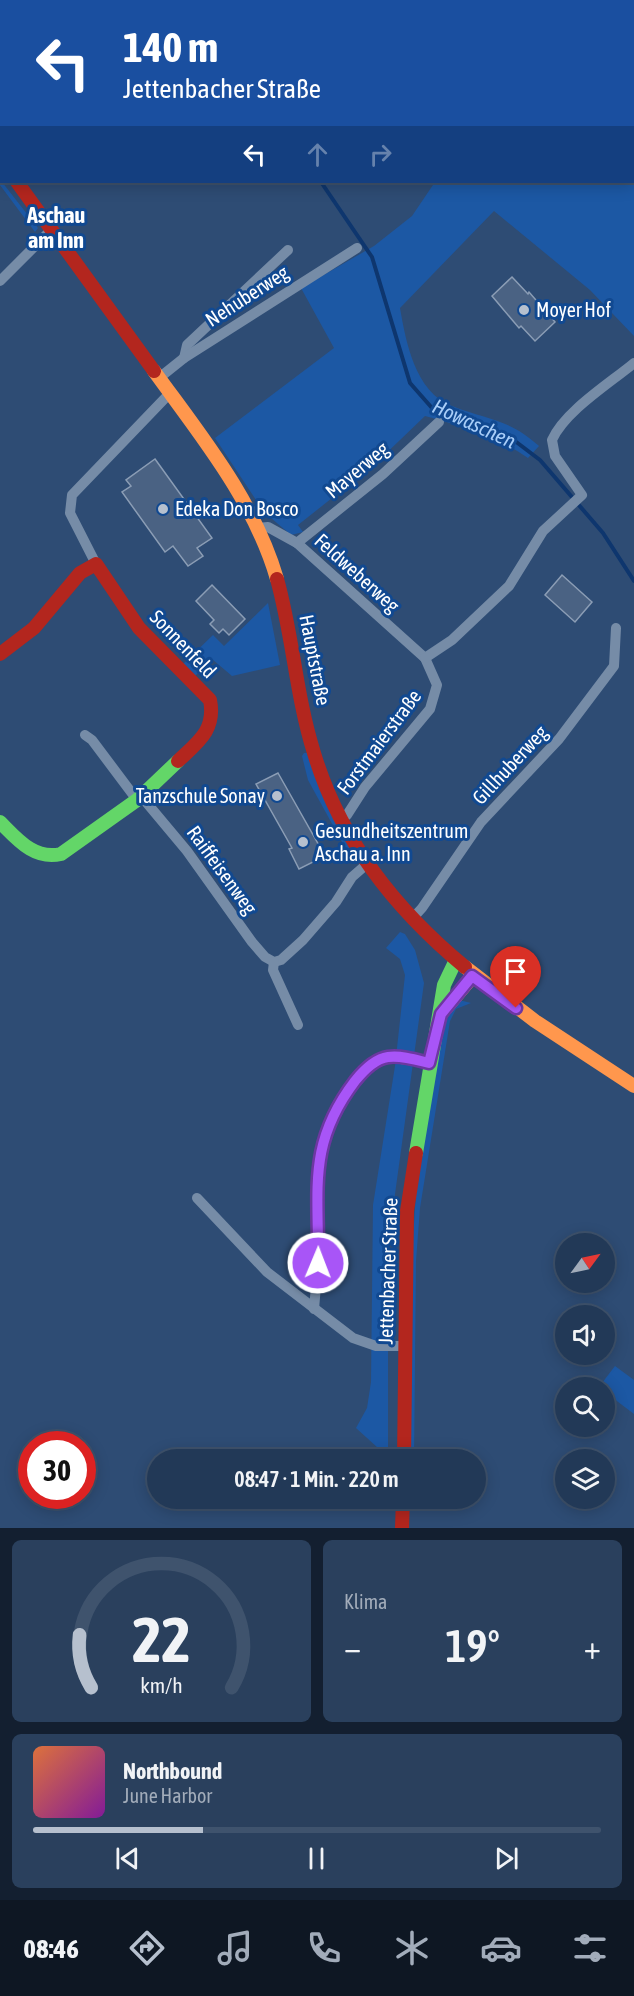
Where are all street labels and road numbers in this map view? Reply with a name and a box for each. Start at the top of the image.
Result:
street label: Nehuberweg [201,260,293,331]
street label: Mayerweg [321,436,393,503]
street label: Feldweberweg [310,529,405,617]
street label: Sonnenfeld [146,605,221,682]
street label: Hauptstraße [295,613,336,707]
street label: Forstmaierstraße [332,685,425,799]
street label: Gillhuberweg [467,720,552,809]
street label: Raiffeisenweg [183,821,262,919]
street label: Jettenbacher Straße [373,1197,402,1345]

